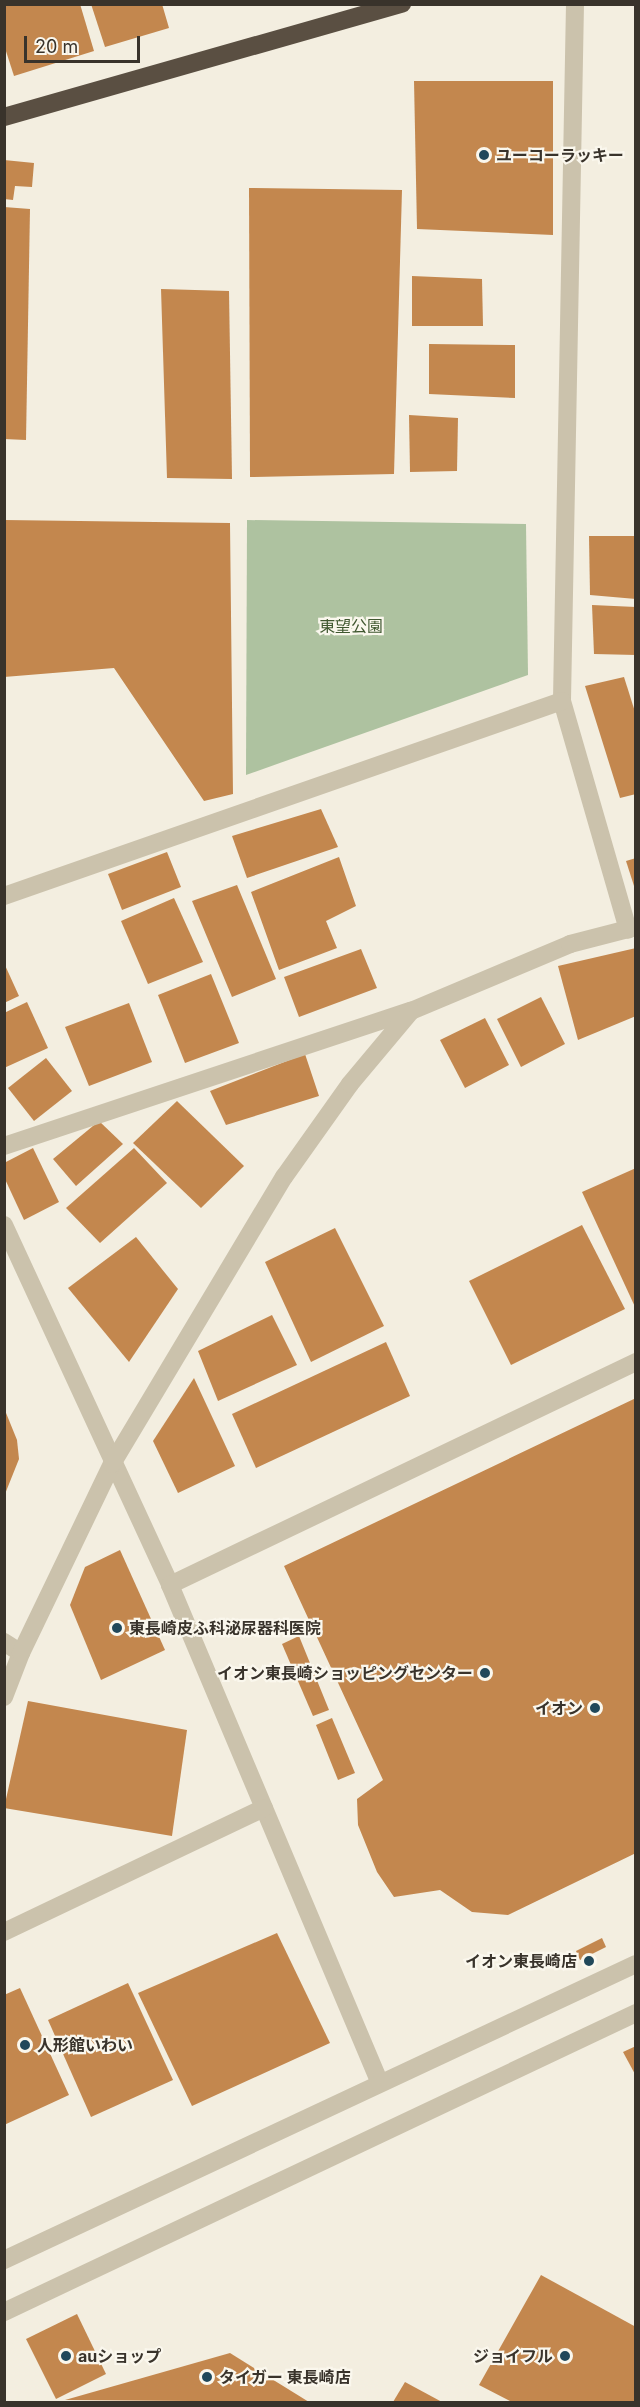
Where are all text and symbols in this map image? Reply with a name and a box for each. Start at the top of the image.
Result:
scale bar [27,24,142,62]
text: 20 m [35,36,78,57]
place label: ユーコーラッキー [496,145,624,165]
marker: ユーコーラッキー [477,148,491,162]
park label: 東望公園 [319,616,383,636]
place label: 東長崎皮ふ科泌尿器科医院 [129,1618,321,1638]
marker: 東長崎皮ふ科泌尿器科医院 [110,1621,124,1635]
place label: イオン東長崎ショッピングセンター [217,1663,473,1683]
marker: イオン東長崎ショッピングセンター [478,1666,492,1680]
place label: イオン [535,1698,583,1718]
marker: イオン [588,1701,602,1715]
place label: イオン東長崎店 [465,1951,577,1971]
marker: イオン東長崎店 [582,1954,596,1968]
place label: 人形館いわい [37,2035,133,2055]
marker: 人形館いわい [18,2038,32,2052]
place label: auショップ [78,2346,161,2366]
place label: ジョイフル [473,2346,553,2366]
marker: auショップ [59,2349,73,2363]
marker: ジョイフル [558,2349,572,2363]
place label: タイガー 東長崎店 [219,2367,351,2387]
marker: タイガー 東長崎店 [200,2370,214,2384]

